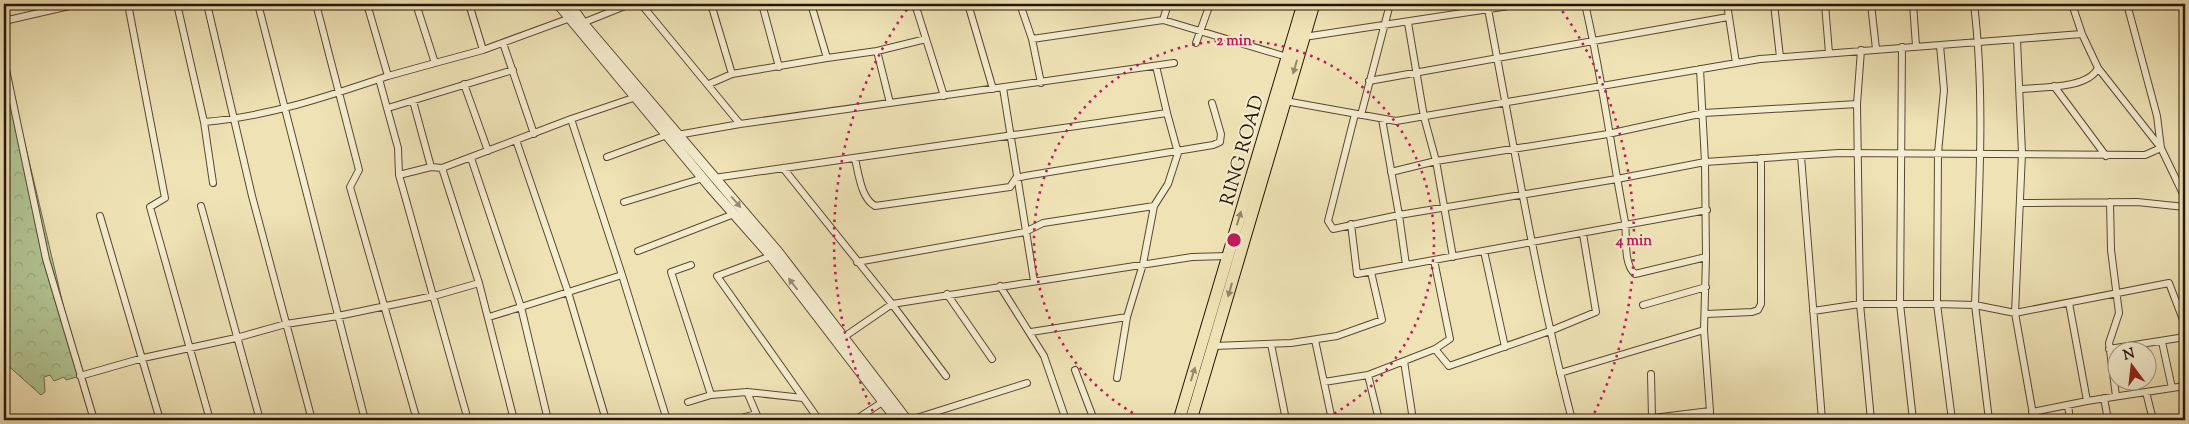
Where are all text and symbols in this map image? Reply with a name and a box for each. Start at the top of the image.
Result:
text: 2 min [1216,31,1252,52]
one-way arrow [1290,60,1298,75]
street label: RING ROAD [1215,92,1272,209]
one-way arrow [730,195,742,207]
one-way arrow [1236,210,1244,225]
centre of rings [1225,231,1243,249]
text: 4 min [1615,231,1652,252]
one-way arrow [788,277,798,291]
one-way arrow [1225,283,1233,298]
north arrow [2106,342,2156,392]
text: N [2121,344,2137,366]
one-way arrow [1189,366,1197,381]

